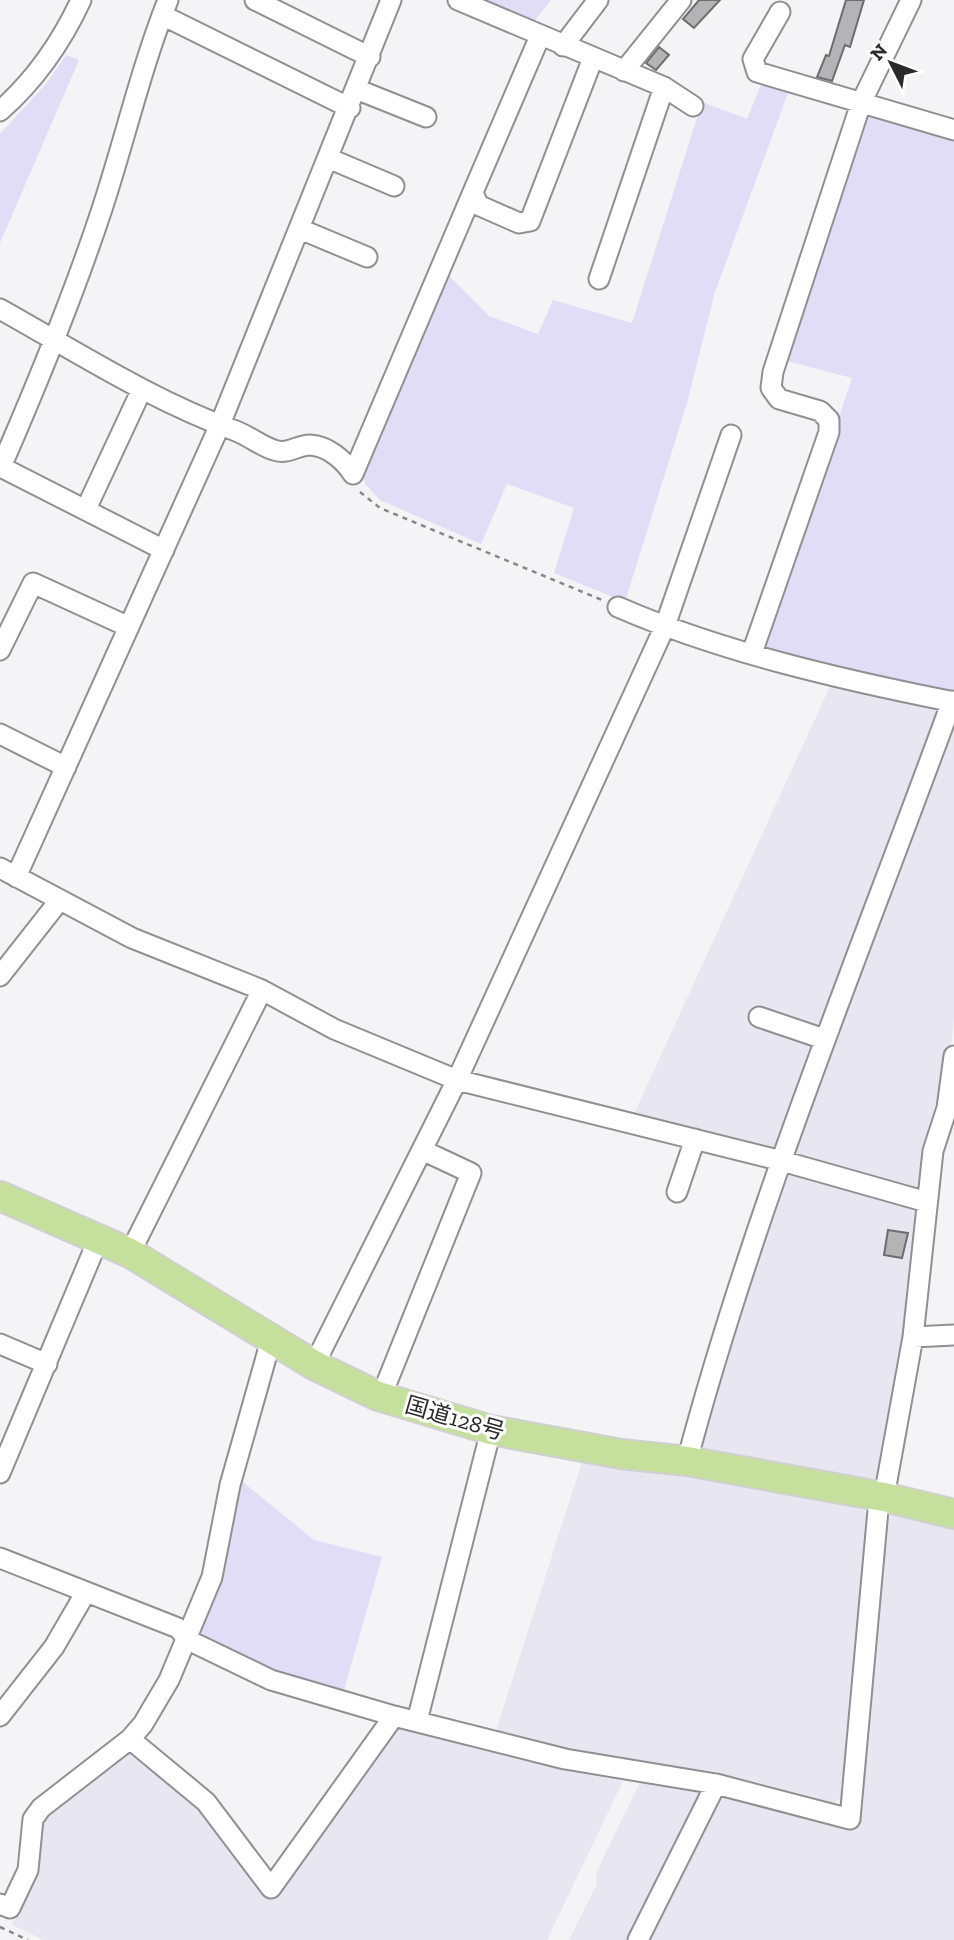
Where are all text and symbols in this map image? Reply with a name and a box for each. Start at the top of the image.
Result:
north arrow [856,28,926,98]
text: N [865,39,892,65]
street label: 国道128号 [402,1390,508,1446]

